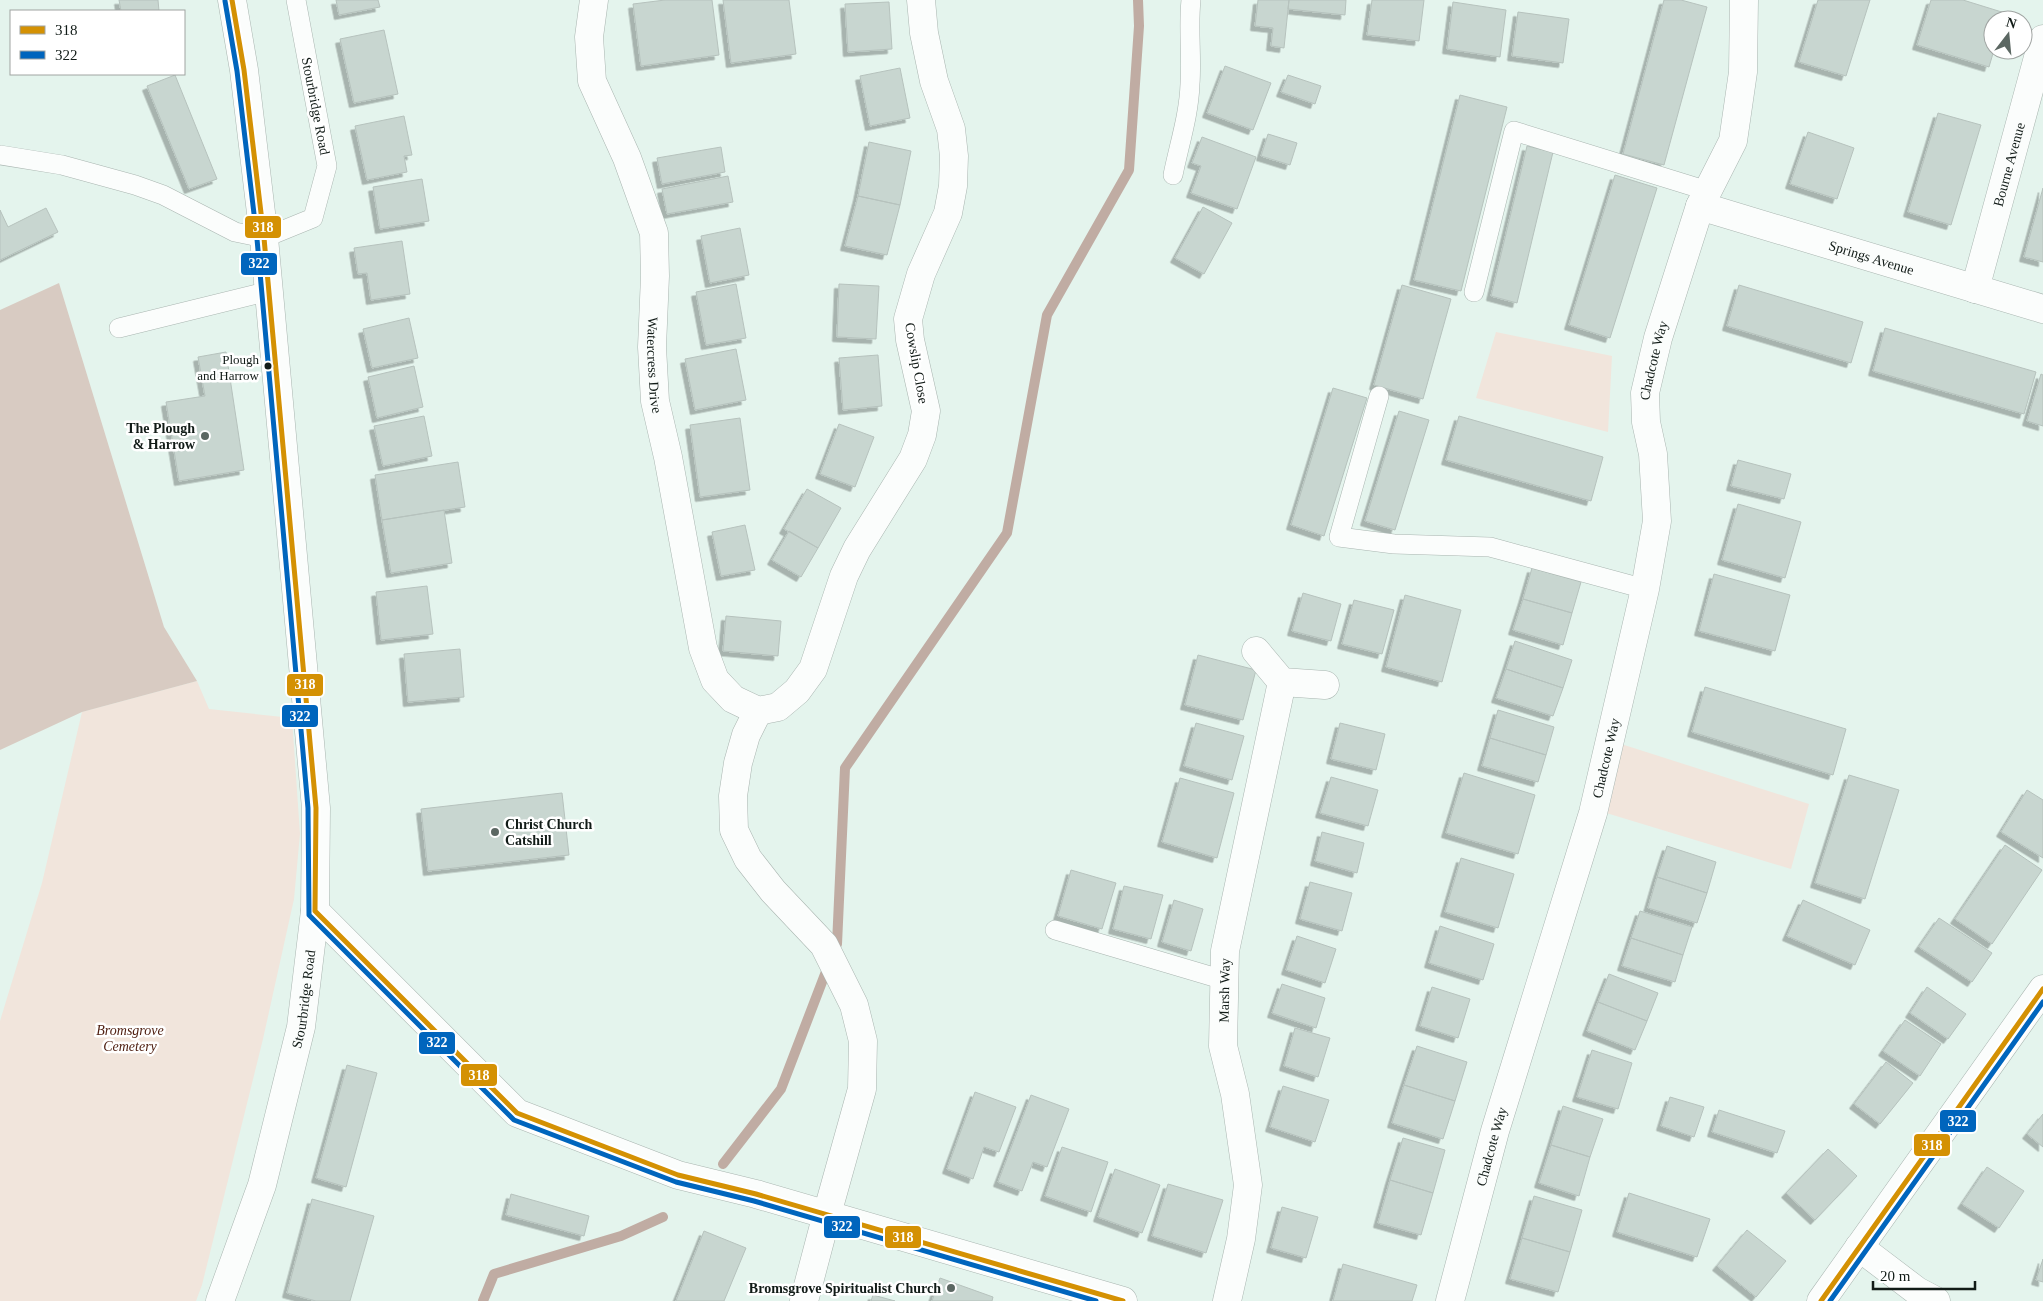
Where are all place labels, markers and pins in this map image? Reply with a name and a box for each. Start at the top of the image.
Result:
place label: Plough and Harrow [197,352,260,383]
marker: Plough and Harrow [263,361,273,371]
place label: The Plough & Harrow [126,421,196,452]
marker: The Plough & Harrow [199,430,211,442]
place label: Christ Church Catshill [505,817,592,848]
marker: Christ Church Catshill [489,826,501,838]
place label: Bromsgrove Spiritualist Church [749,1281,941,1296]
marker: Bromsgrove Spiritualist Church [945,1282,957,1294]

